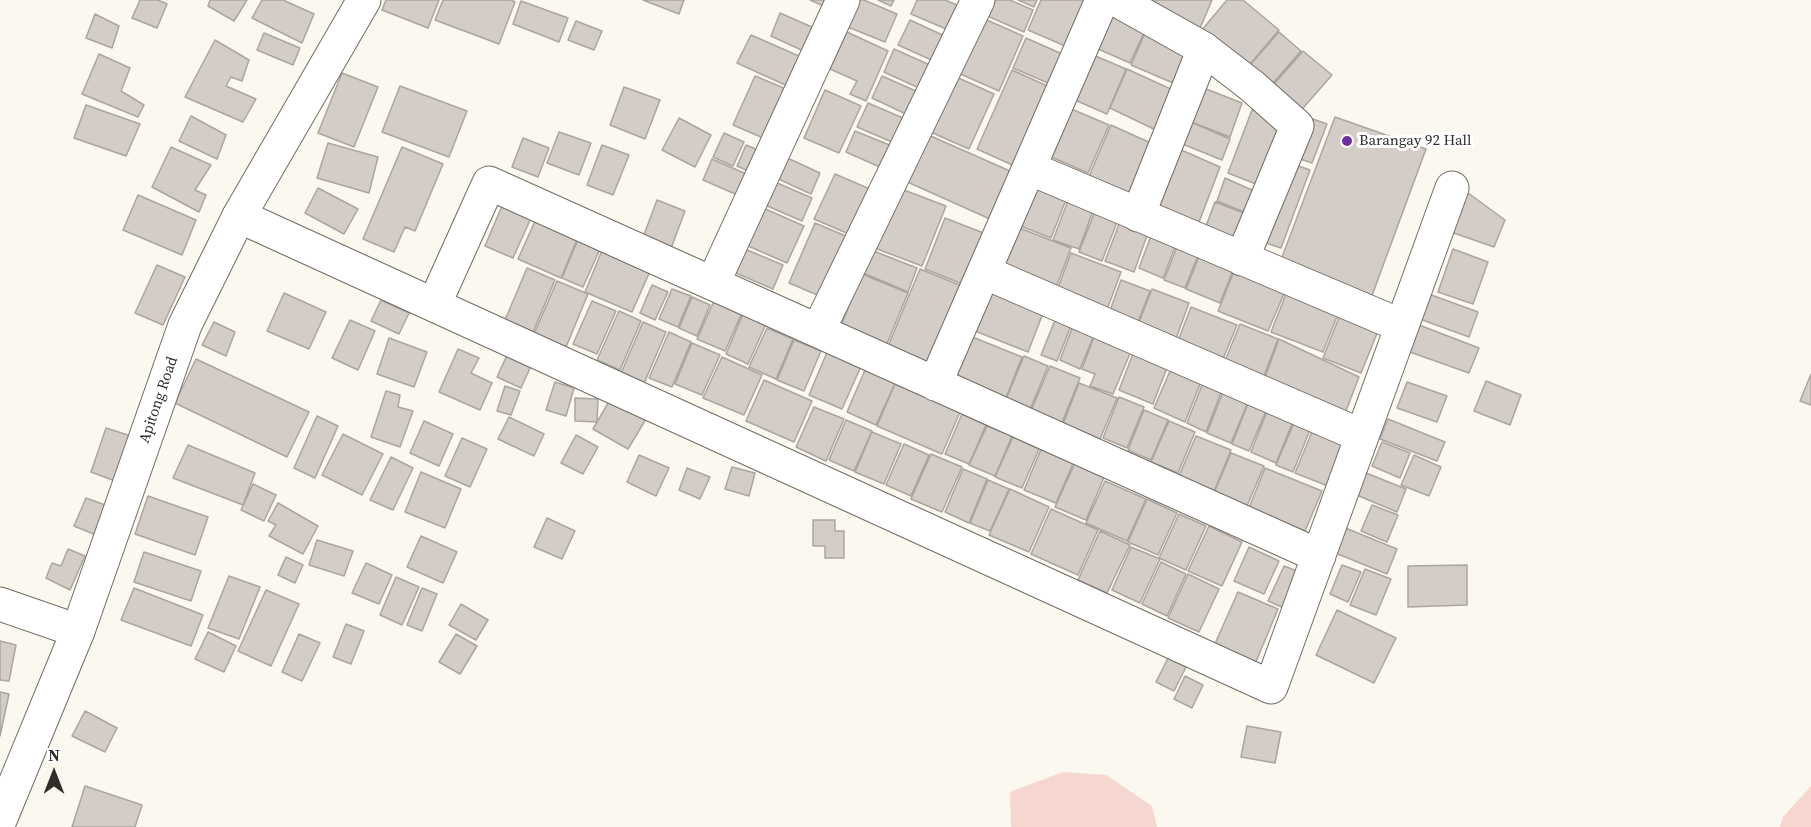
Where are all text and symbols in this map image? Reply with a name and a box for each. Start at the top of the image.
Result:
place label: Barangay 92 Hall [1359,132,1472,150]
marker: Barangay 92 Hall [1340,134,1354,148]
street label: Apitong Road [136,354,182,446]
north arrow [24,743,84,803]
text: N [48,744,60,766]

